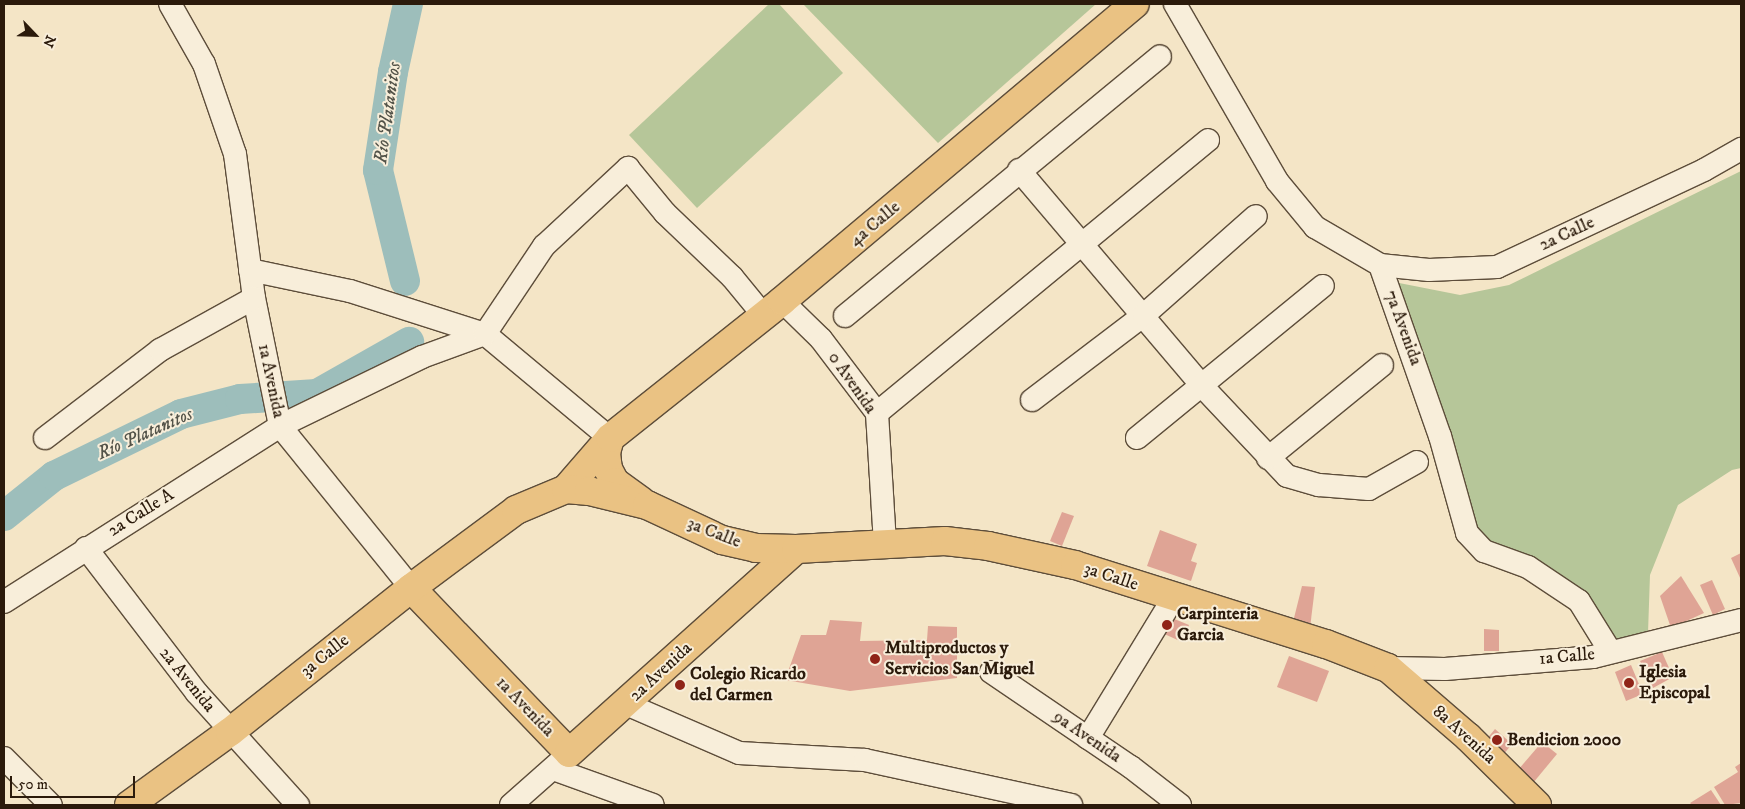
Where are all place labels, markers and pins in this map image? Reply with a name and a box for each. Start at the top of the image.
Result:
place label: Carpinteria Garcia [1177,604,1259,646]
marker: Carpinteria Garcia [1161,619,1173,631]
place label: Multiproductos y Servicios San Miguel [885,638,1034,681]
marker: Multiproductos y Servicios San Miguel [869,653,881,665]
place label: Iglesia Episcopal [1639,662,1710,704]
place label: Colegio Ricardo del Carmen [690,664,806,706]
marker: Iglesia Episcopal [1623,677,1635,689]
marker: Colegio Ricardo del Carmen [674,679,686,691]
place label: Bendicion 2000 [1507,729,1621,751]
marker: Bendicion 2000 [1491,734,1503,746]

